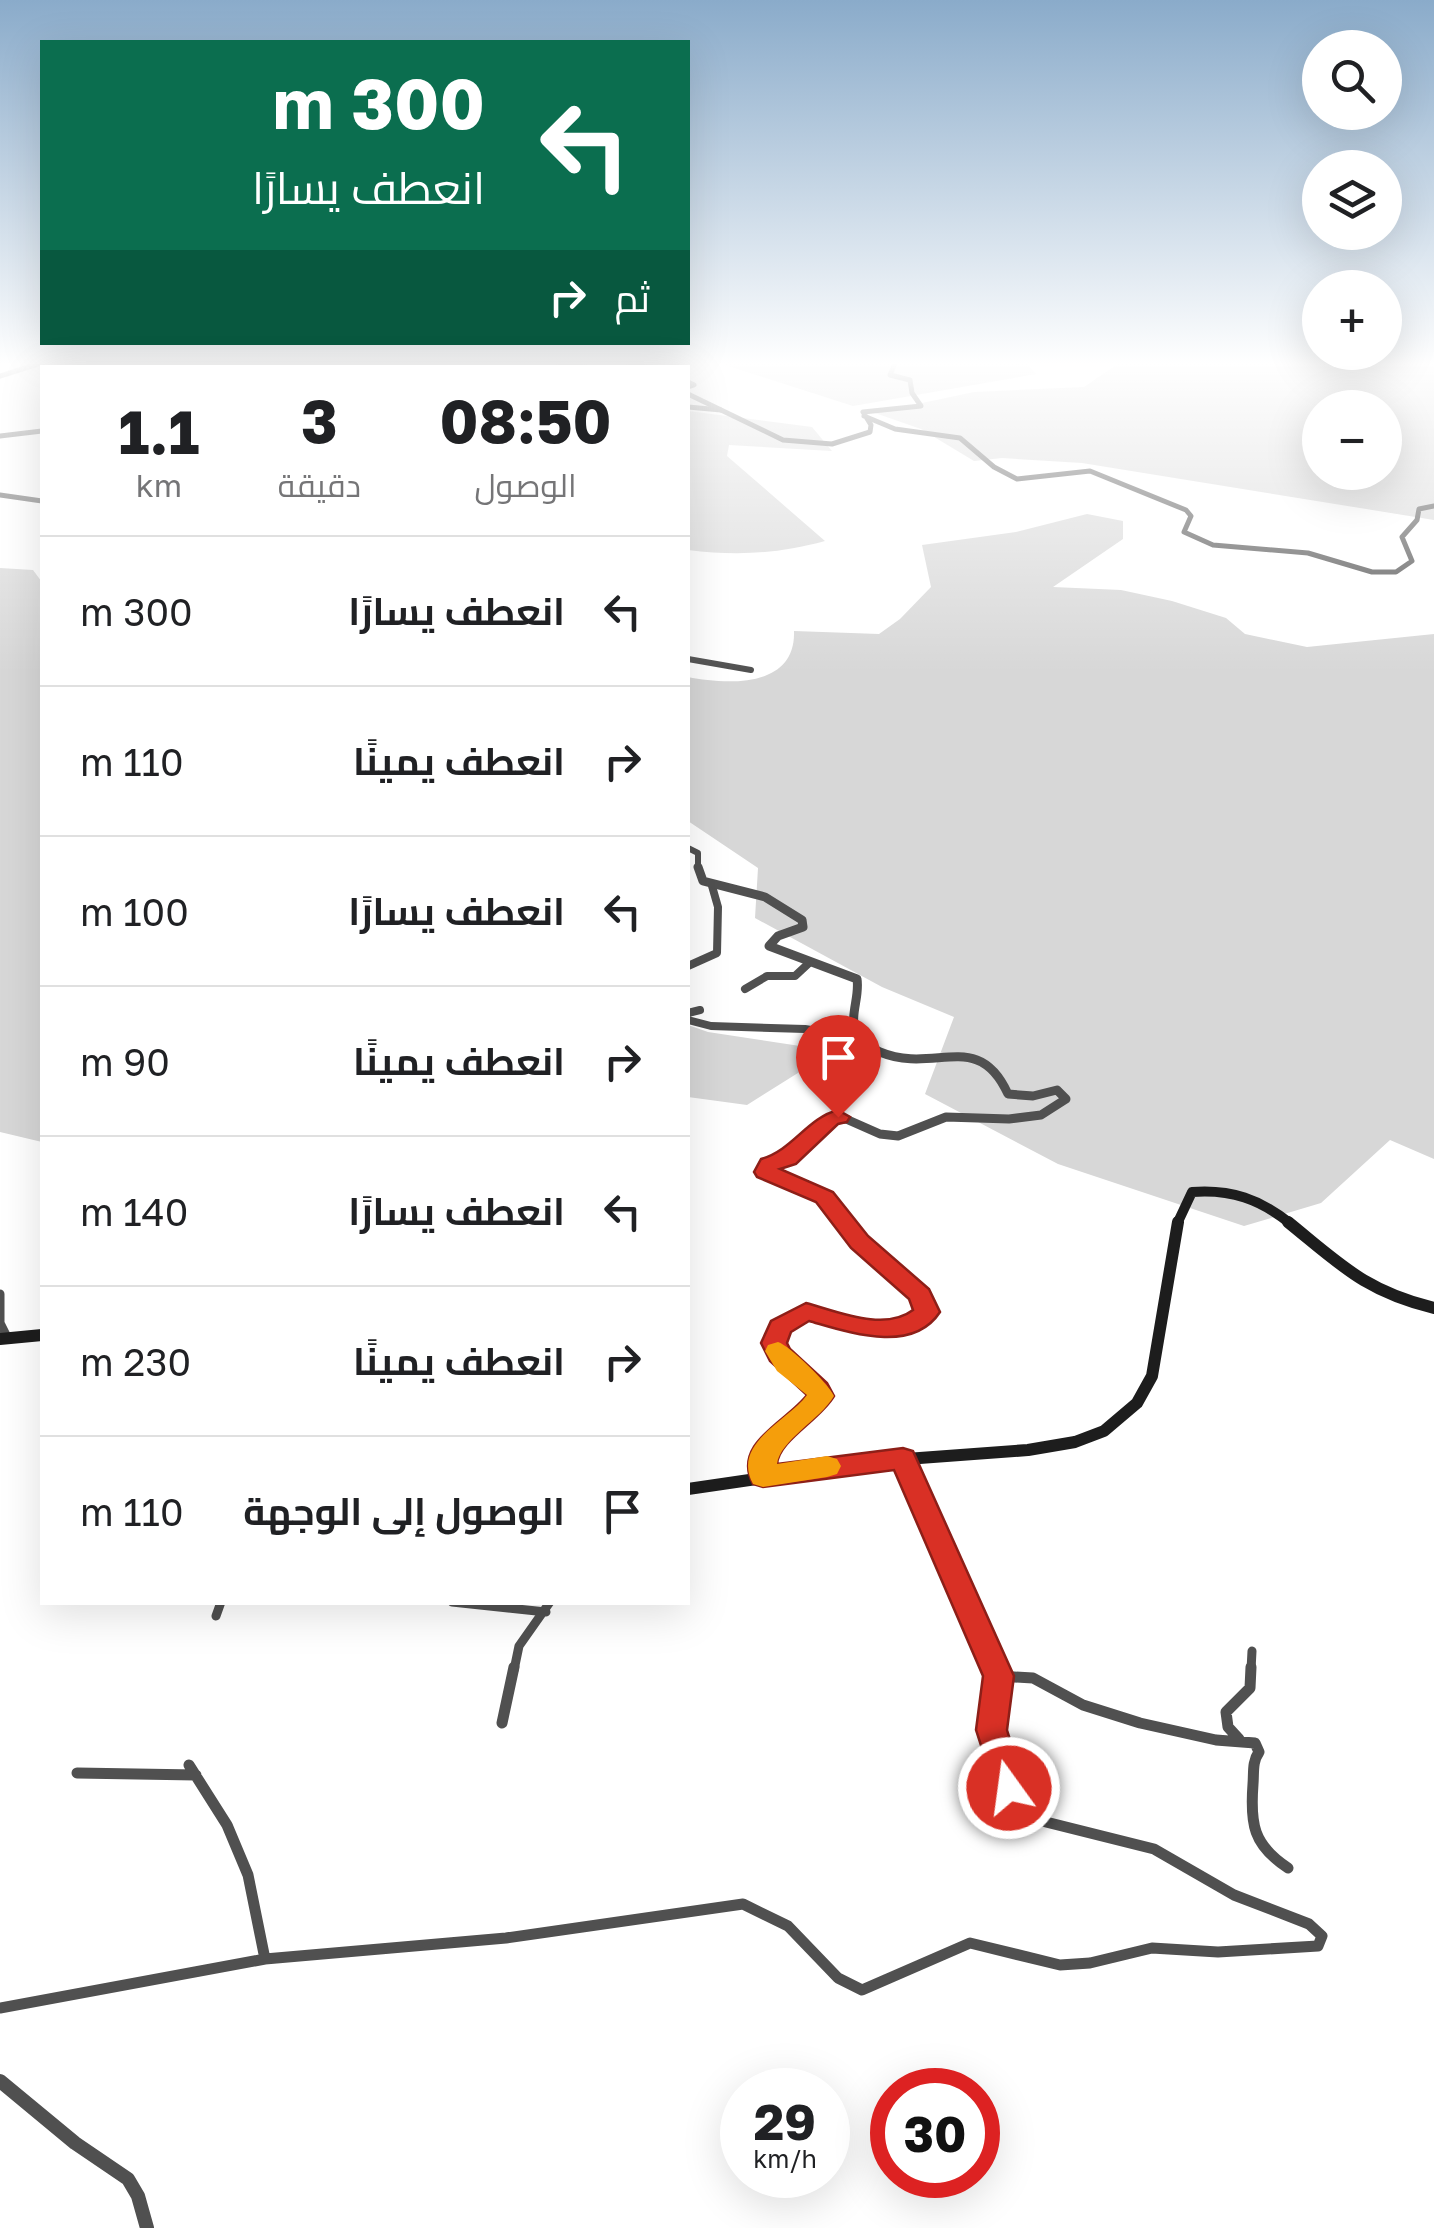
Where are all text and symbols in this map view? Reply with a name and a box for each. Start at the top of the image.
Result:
map controls [1302,30,1402,490]
button: search [1302,30,1402,130]
text: 300 m [273,60,485,144]
icon: left [520,80,650,210]
button: layers [1302,150,1402,250]
text: انعطف يسارًا [252,160,485,214]
icon: right [540,270,595,325]
button: + [1302,270,1402,370]
text: ثم [615,275,650,320]
text: 3 [301,384,338,456]
text: 08:50 [439,384,612,456]
button: − [1302,390,1402,490]
text: 1.1 [118,395,199,467]
text: km [136,466,182,504]
text: دقيقة [278,466,361,504]
text: الوصول [475,466,576,504]
icon: left [595,584,650,639]
text: انعطف يسارًا [348,588,565,633]
text: 300 m [80,589,193,634]
icon: right [595,734,650,789]
text: انعطف يمينًا [353,738,565,783]
text: 110 m [80,739,184,784]
icon: left [595,884,650,939]
text: انعطف يسارًا [348,888,565,933]
text: 100 m [80,889,189,934]
pin [796,1015,881,1118]
icon: arrive [811,1030,866,1085]
icon: right [595,1034,650,1089]
text: انعطف يمينًا [353,1038,565,1083]
text: 90 m [80,1039,170,1084]
icon: left [595,1184,650,1239]
text: انعطف يسارًا [348,1188,565,1233]
text: 140 m [80,1189,188,1234]
icon: right [595,1334,650,1389]
text: انعطف يمينًا [353,1338,565,1383]
text: 230 m [80,1339,191,1384]
icon: arrive [595,1484,650,1539]
text: الوصول إلى الوجهة [243,1488,565,1533]
text: 110 m [80,1489,184,1534]
position arrow [957,1736,1061,1840]
speed limit sign: 30 [870,2068,1000,2198]
text: 29 [754,2091,816,2151]
text: km/h [753,2143,817,2174]

